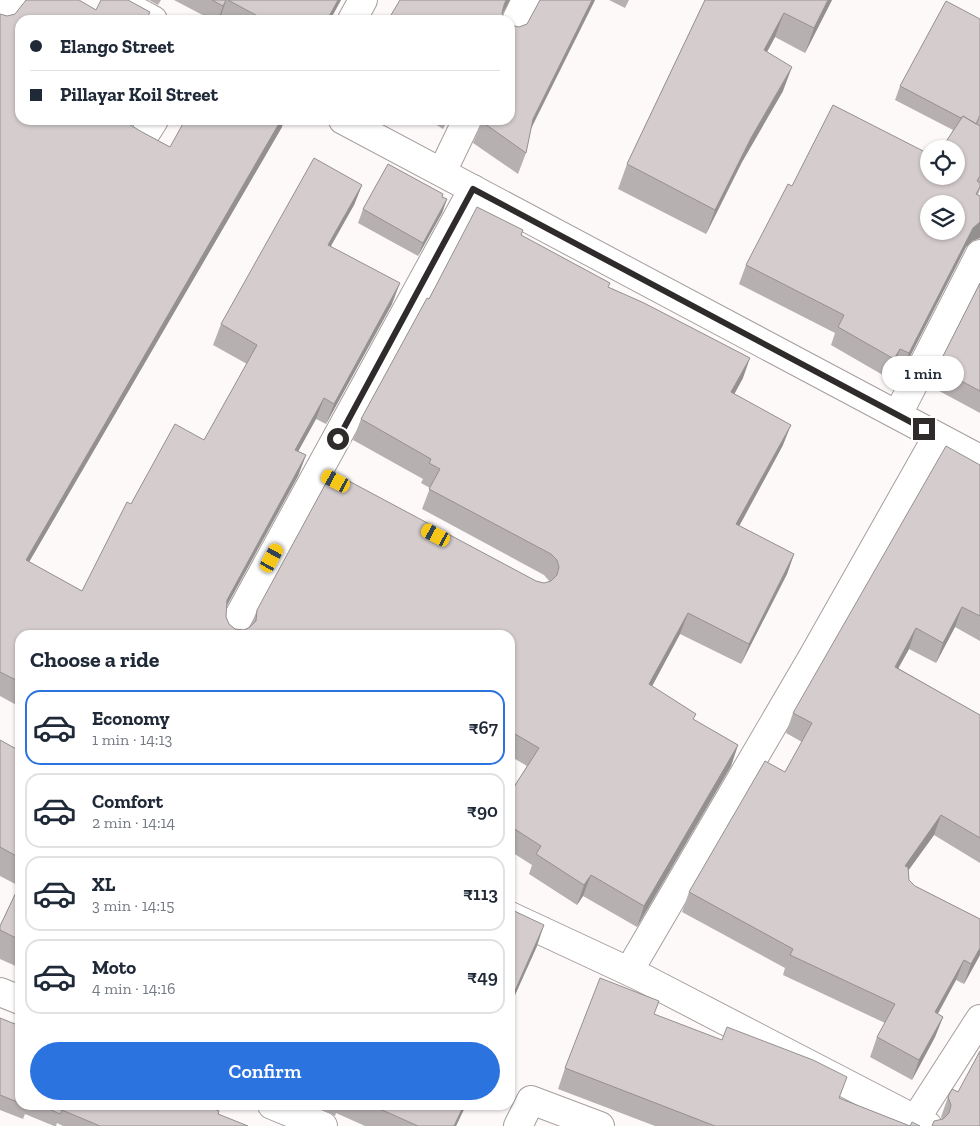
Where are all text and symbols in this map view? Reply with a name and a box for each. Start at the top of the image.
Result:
text: Elango Street [60,35,174,58]
text: Pillayar Koil Street [60,83,218,106]
map controls [920,140,965,240]
button: locate [920,140,965,185]
button: layers [920,195,965,240]
callout: 1 min [883,356,965,392]
text: 1 min [904,364,942,383]
route end [913,418,935,440]
route start [327,428,349,450]
car [319,467,352,495]
car [419,521,452,549]
car [258,541,285,575]
text: Choose a ride [30,646,160,673]
icon: car [32,705,77,750]
text: Economy [92,707,170,730]
text: ₹67 [468,716,498,739]
text: 1 min · 14:13 [92,730,172,749]
icon: car [32,788,77,833]
text: Comfort [92,790,163,813]
text: ₹90 [467,799,498,822]
text: 2 min · 14:14 [92,813,175,832]
icon: car [32,871,77,916]
text: XL [92,873,115,896]
text: ₹113 [463,882,498,905]
text: 3 min · 14:15 [92,896,174,915]
icon: car [32,954,77,999]
text: Moto [92,956,136,979]
text: ₹49 [467,965,498,988]
text: 4 min · 14:16 [92,979,176,998]
button: Confirm [30,1042,500,1100]

